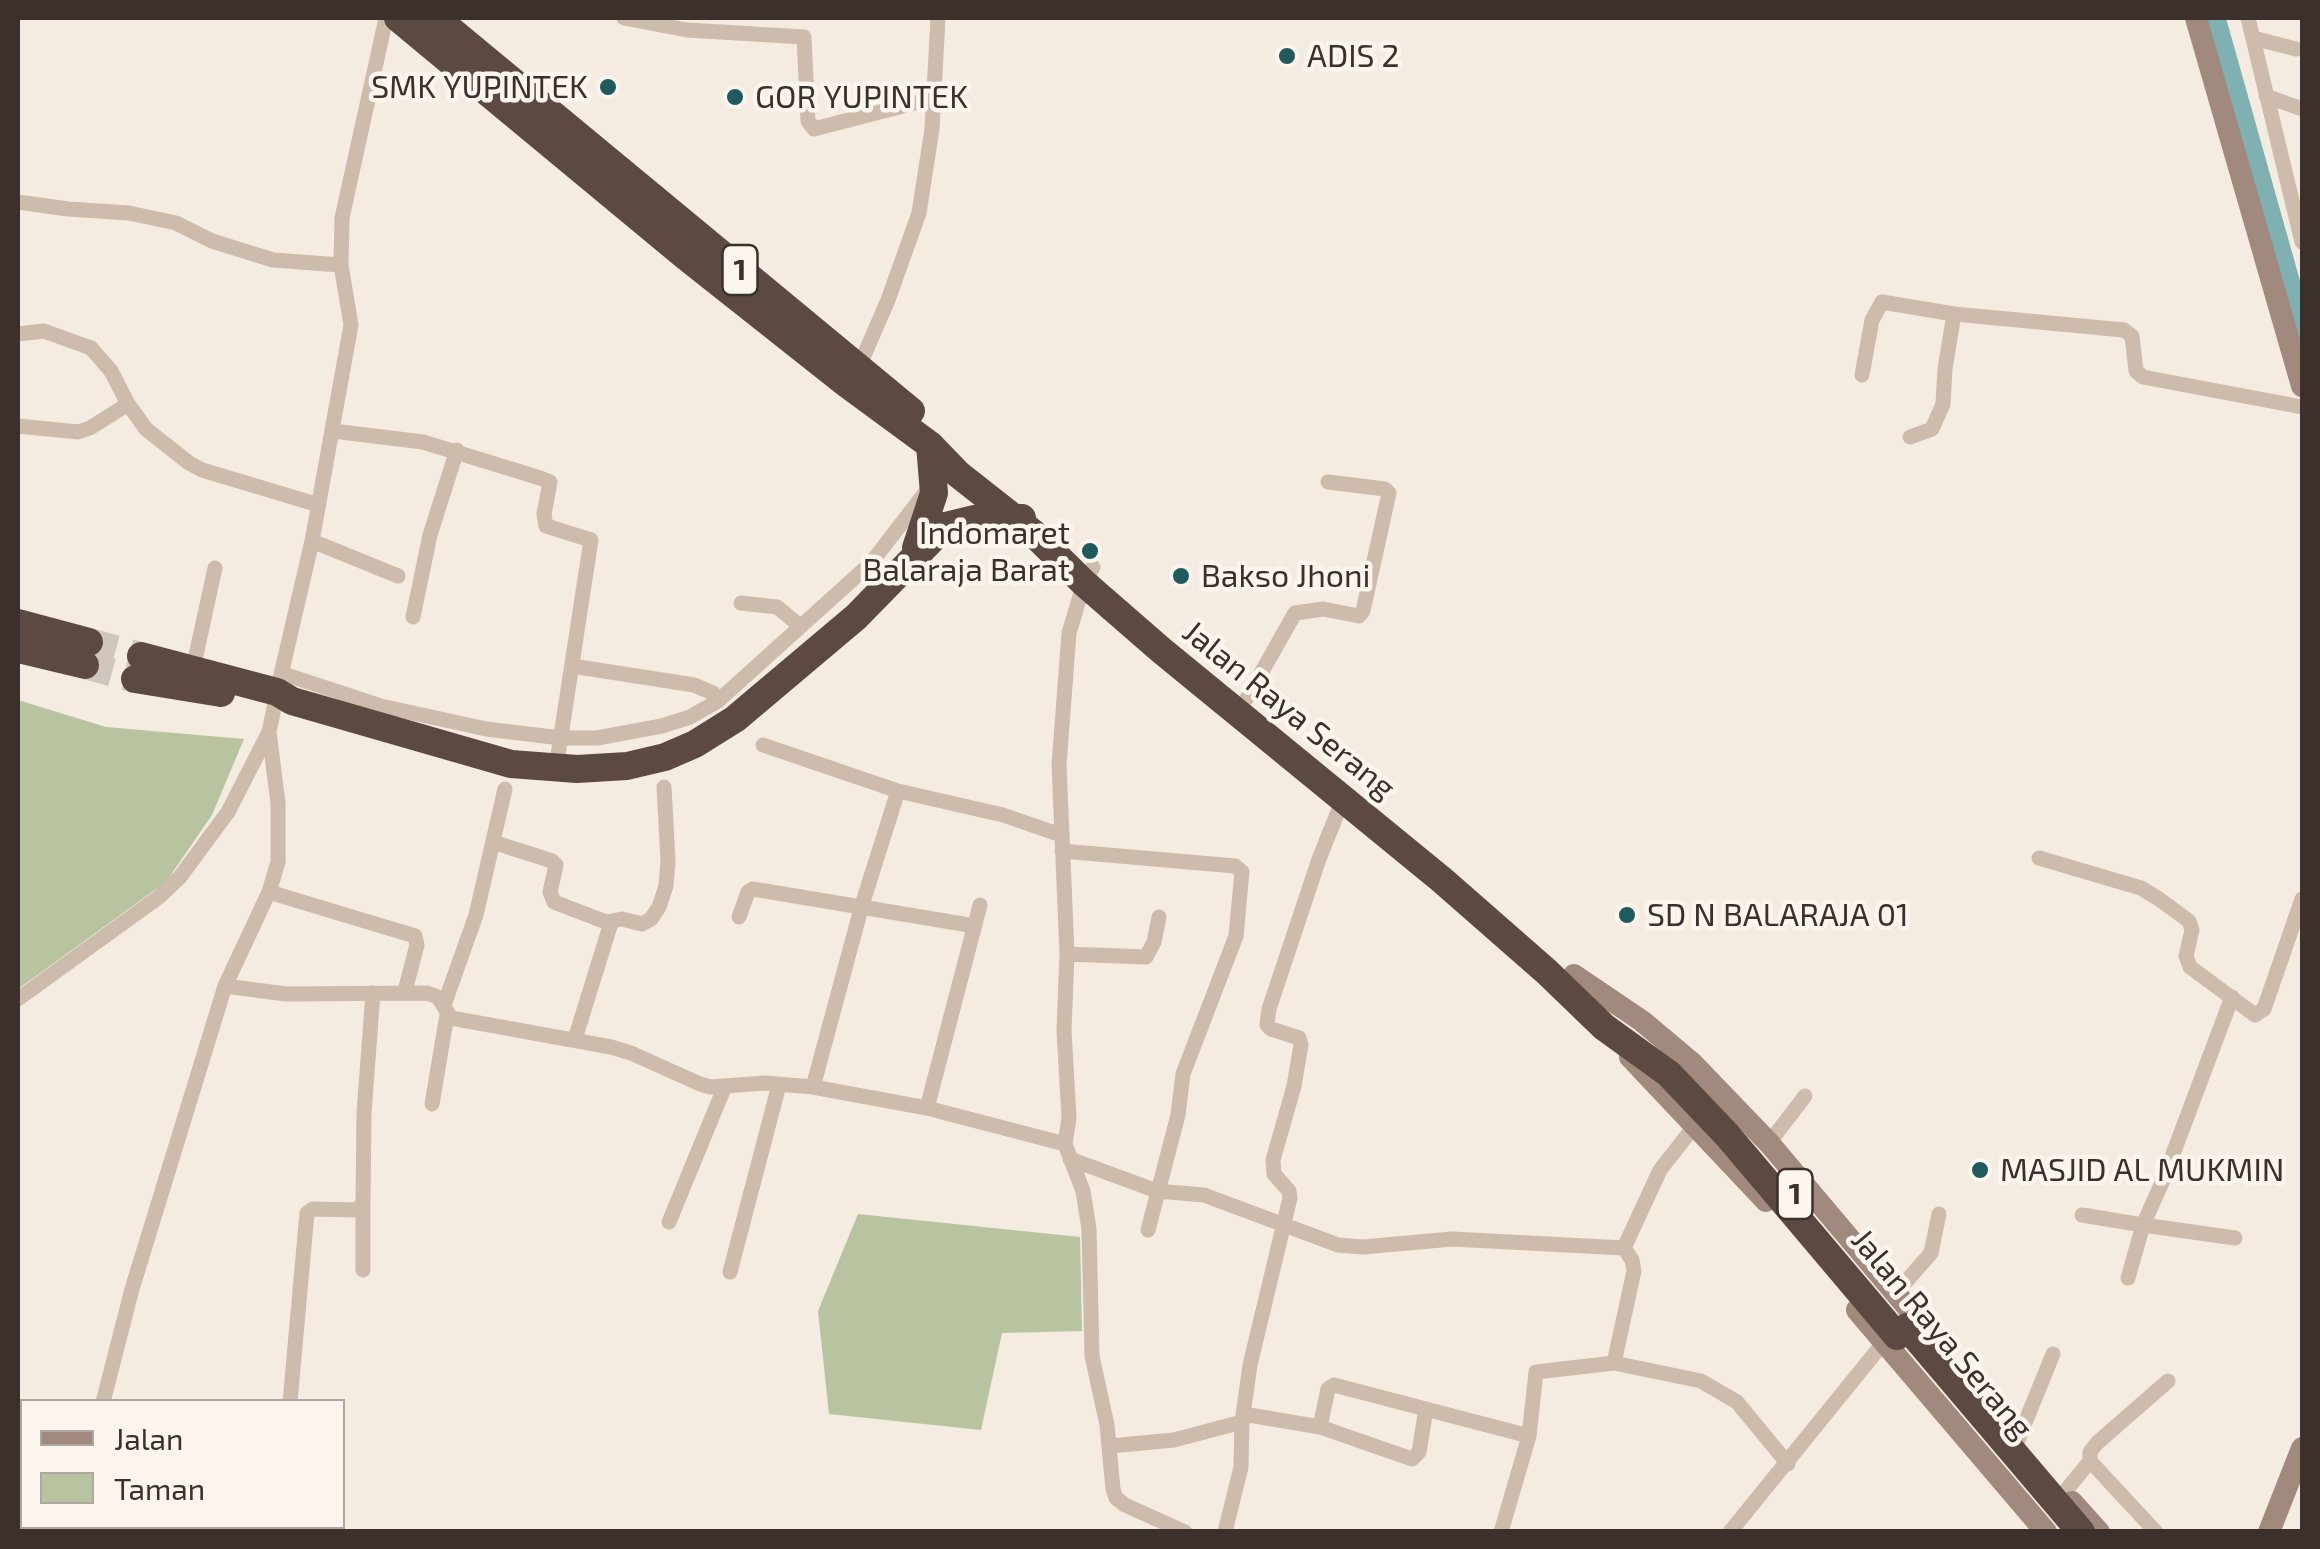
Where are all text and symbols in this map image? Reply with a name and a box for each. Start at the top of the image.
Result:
place label: ADIS 2 [1307,37,1400,75]
marker: ADIS 2 [1276,45,1298,67]
place label: SMK YUPINTEK [371,68,588,106]
marker: SMK YUPINTEK [597,76,619,98]
place label: GOR YUPINTEK [755,78,968,116]
marker: GOR YUPINTEK [724,86,746,108]
road number: 1 [722,245,758,295]
place label: Indomaret Balaraja Barat [862,514,1070,589]
marker: Indomaret Balaraja Barat [1079,540,1101,562]
place label: Bakso Jhoni [1201,557,1370,595]
marker: Bakso Jhoni [1170,565,1192,587]
street label: Jalan Raya Serang [1175,613,1403,807]
place label: SD N BALARAJA 01 [1647,896,1909,934]
marker: SD N BALARAJA 01 [1616,904,1638,926]
place label: MASJID AL MUKMIN [2000,1151,2284,1189]
marker: MASJID AL MUKMIN [1969,1159,1991,1181]
road number: 1 [1778,1169,1812,1219]
street label: Jalan Raya Serang [1843,1221,2041,1447]
legend [20,1399,345,1529]
text: Jalan [114,1420,183,1456]
text: Taman [114,1470,205,1506]

